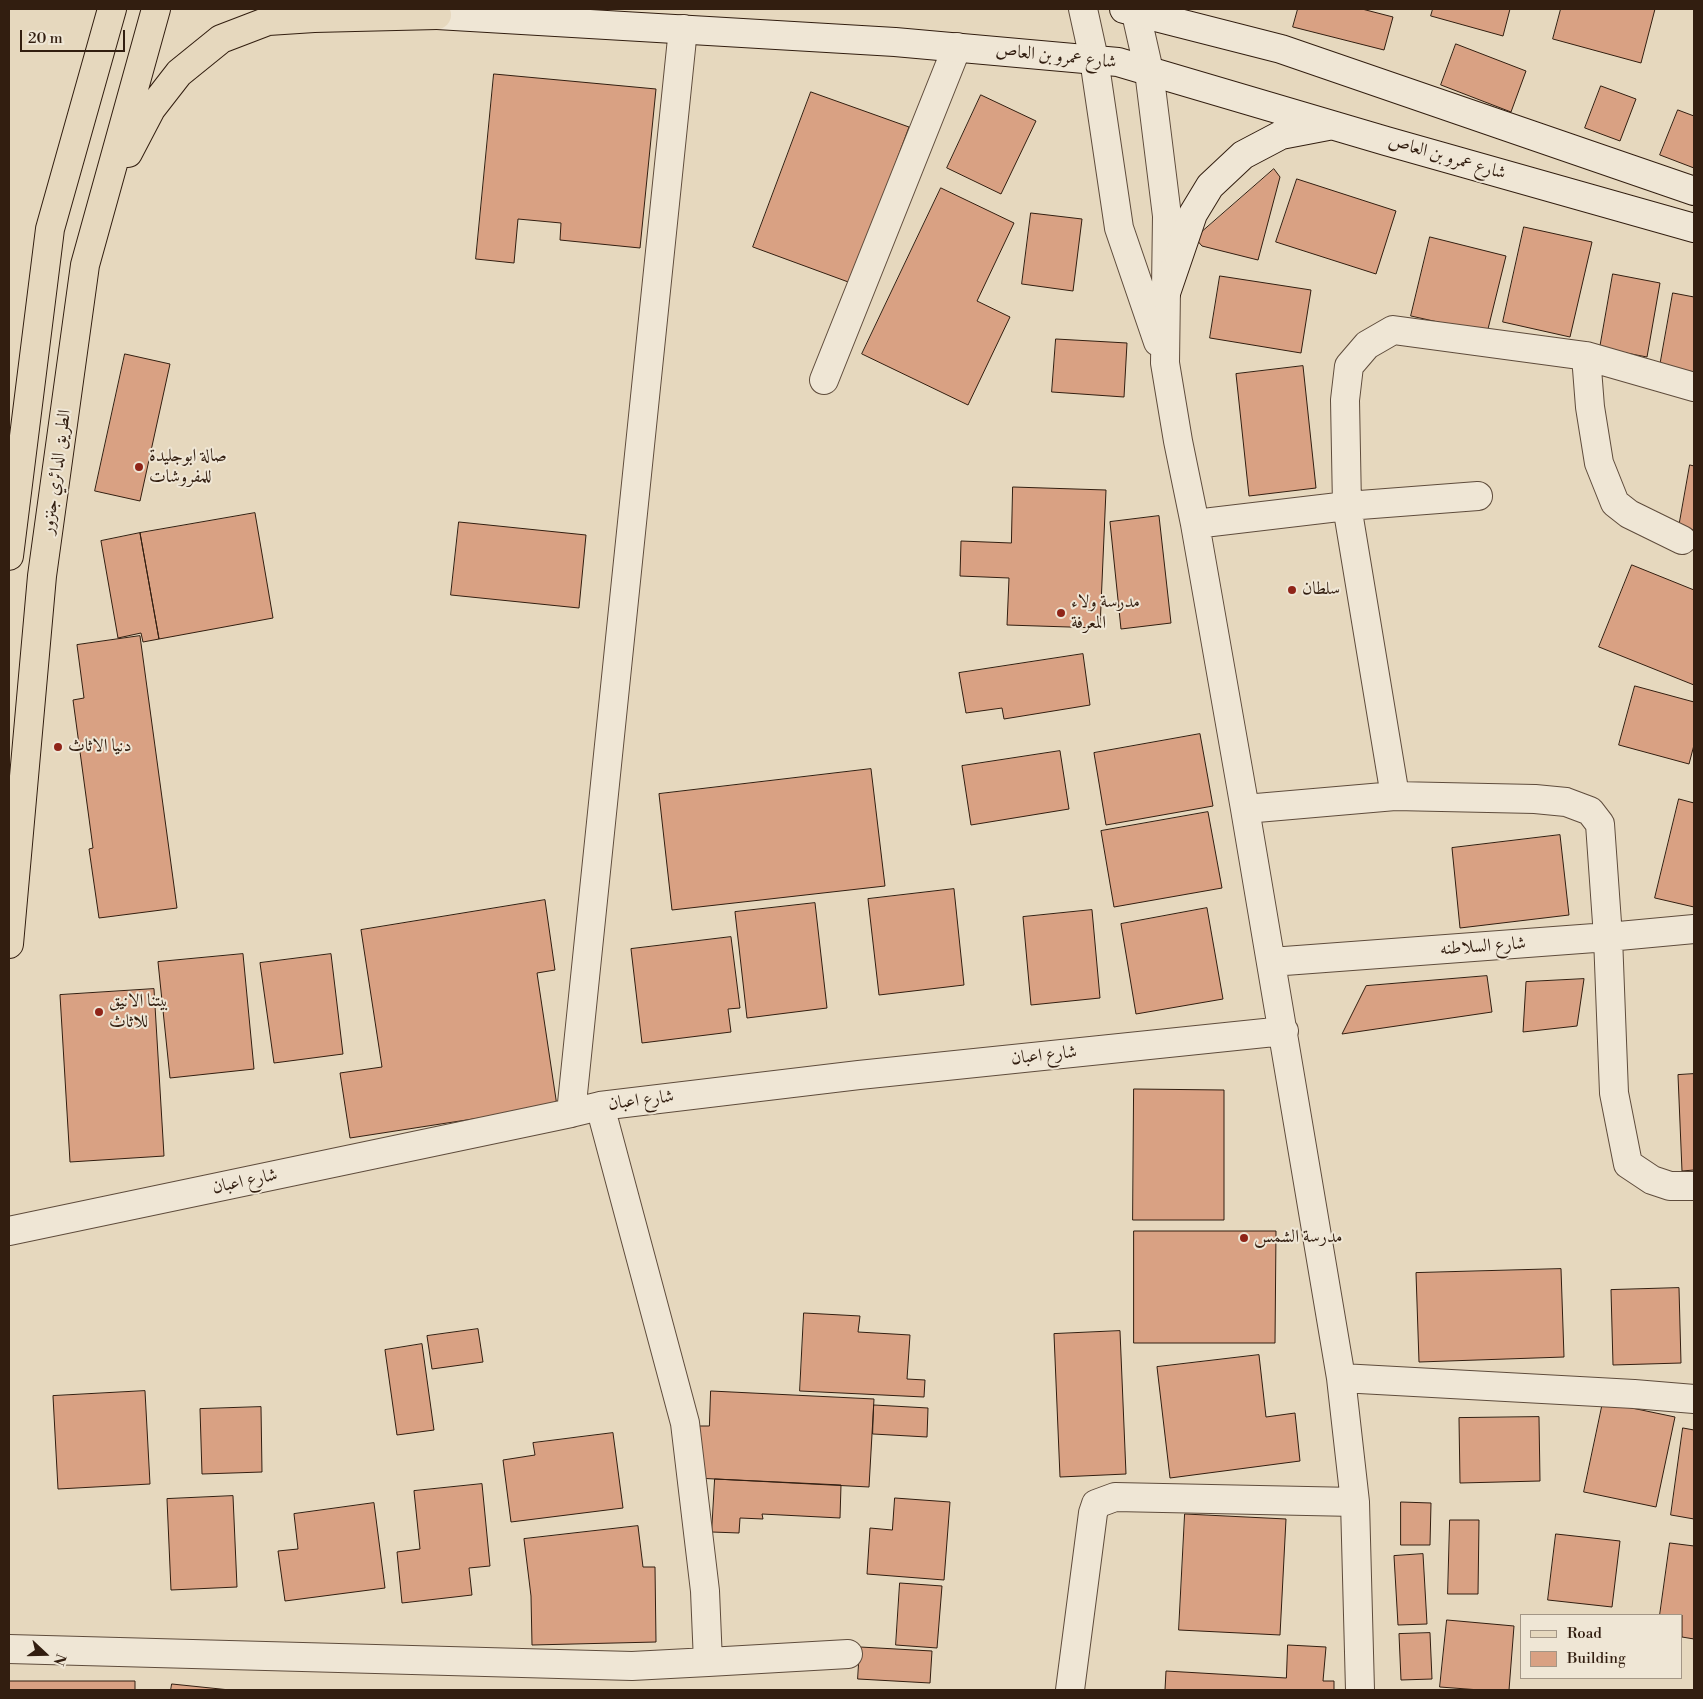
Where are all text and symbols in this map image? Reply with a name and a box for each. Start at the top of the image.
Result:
scale bar [22,20,128,52]
text: 20 m [28,29,63,48]
street label: شارع عمرو بن العاص [994,40,1118,74]
street label: شارع عمرو بن العاص [1386,131,1508,185]
street label: الطريق الدائري جنزور [38,408,76,536]
place label: صالة ابوجليدة للمفروشات [149,446,227,488]
marker: صالة ابوجليدة للمفروشات [133,461,145,473]
place label: سلطان [1302,579,1340,601]
marker: سلطان [1286,584,1298,596]
place label: مدرسة ولاء المعرفة [1071,592,1140,634]
marker: مدرسة ولاء المعرفة [1055,607,1067,619]
place label: دنيا الاثاث [68,736,132,758]
marker: دنيا الاثاث [52,741,64,753]
street label: شارع السلاطنه [1439,933,1527,961]
place label: بيتنا الانيق للاثاث [109,991,169,1034]
marker: بيتنا الانيق للاثاث [93,1006,105,1018]
street label: شارع اعبان [1010,1042,1078,1070]
street label: شارع اعبان [607,1086,675,1116]
street label: شارع اعبان [210,1165,280,1199]
place label: مدرسة الشمس [1254,1227,1342,1249]
marker: مدرسة الشمس [1238,1232,1250,1244]
legend [1520,1614,1683,1679]
text: Road [1567,1624,1602,1643]
north arrow [20,1629,70,1679]
text: Building [1567,1649,1626,1668]
text: N [49,1651,69,1668]

